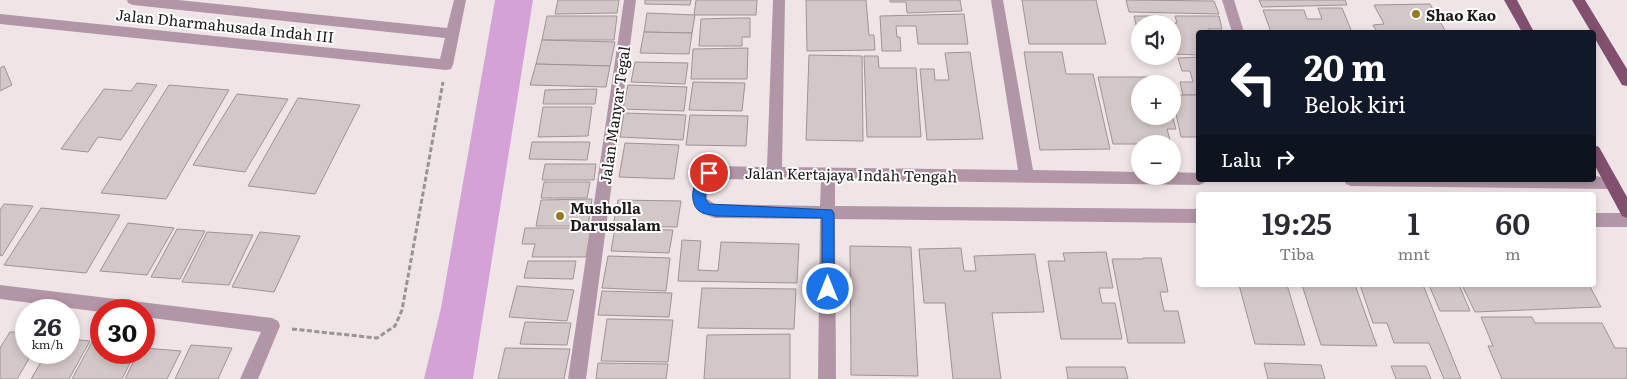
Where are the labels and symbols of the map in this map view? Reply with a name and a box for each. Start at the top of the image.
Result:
street label: Jalan Dharmahusada Indah III [115,2,335,48]
place label: Shao Kao [1426,3,1496,26]
marker: Shao Kao [1410,8,1422,20]
street label: Jalan Manyar Tegal [593,45,635,185]
pin [688,152,730,194]
street label: Jalan Kertajaya Indah Tengah [745,161,957,187]
place label: Musholla Darussalam [570,196,661,236]
marker: Musholla Darussalam [554,210,566,222]
position arrow [801,262,853,314]
speed limit sign: 30 [90,299,155,364]

